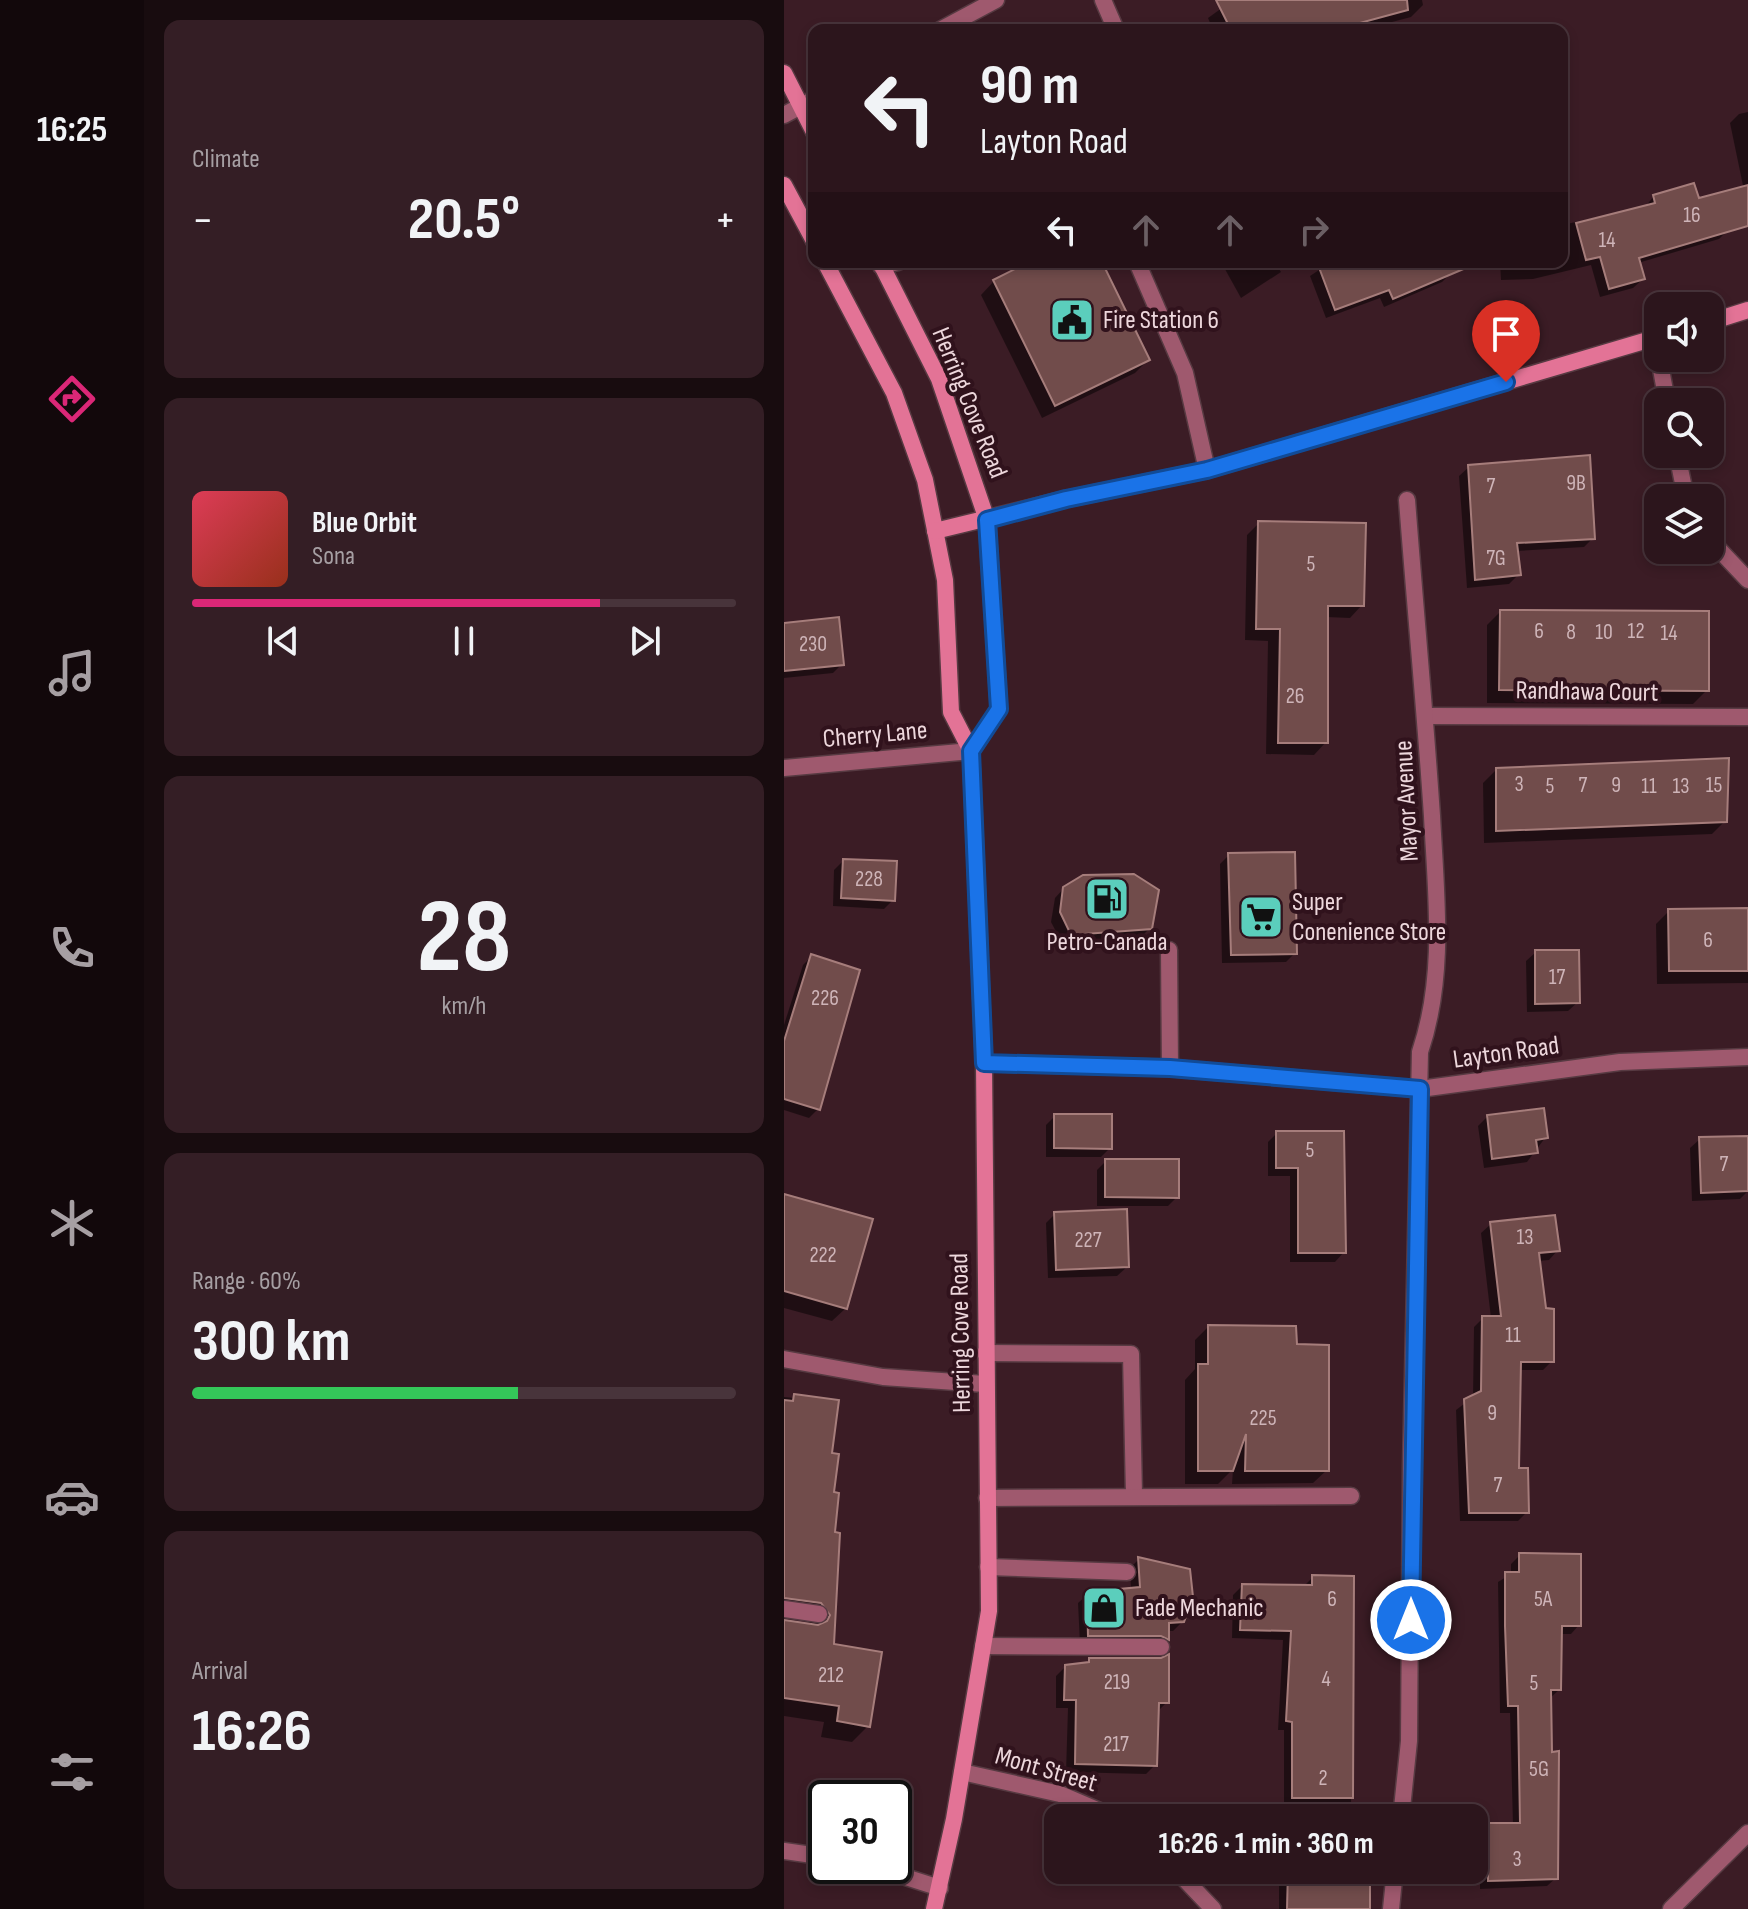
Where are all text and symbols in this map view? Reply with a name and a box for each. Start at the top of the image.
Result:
text: 90 m [980,53,1079,120]
icon: left [848,56,952,160]
text: 16:25 [37,109,107,152]
text: Layton Road [980,121,1128,164]
text: Climate [192,144,260,175]
text: 20.5° [408,184,520,256]
text: − [192,194,214,247]
text: + [714,194,736,247]
house number: 16 [1683,202,1701,229]
icon: left [1040,208,1084,252]
icon: ahead [1124,208,1168,252]
icon: ahead [1208,208,1252,252]
icon: right [1292,208,1336,252]
house number: 14 [1599,227,1615,254]
map controls [1644,292,1724,564]
button: sound [1644,292,1724,372]
public building icon: Fire Station 6 [1048,296,1096,344]
pin [1472,300,1540,382]
place label: Fire Station 6 [1103,305,1219,336]
icon: arrive [1484,312,1528,356]
street label: Herring Cove Road [925,323,1013,483]
icon: directions [44,371,100,427]
button: search [1644,388,1724,468]
house number: 9B [1566,470,1586,497]
house number: 7 [1487,473,1496,500]
button: layers [1644,484,1724,564]
text: Blue Orbit [312,505,417,541]
text: Sona [312,541,355,572]
house number: 7G [1486,545,1506,572]
house number: 5 [1307,551,1316,578]
house number: 6 [1534,618,1544,645]
house number: 12 [1627,618,1645,645]
icon: previous [261,619,305,663]
icon: pause [442,619,486,663]
icon: next [623,619,667,663]
house number: 8 [1566,619,1576,646]
house number: 10 [1595,619,1613,646]
house number: 14 [1661,620,1677,647]
house number: 230 [799,631,827,658]
icon: music [44,645,100,701]
street label: Randhawa Court [1515,675,1659,709]
house number: 26 [1286,683,1304,710]
street label: Cherry Lane [821,715,929,755]
street label: Mayor Avenue [1388,740,1426,862]
house number: 3 [1514,771,1524,798]
house number: 7 [1579,772,1588,799]
house number: 9 [1611,772,1621,799]
house number: 15 [1706,772,1722,799]
house number: 5 [1546,773,1555,800]
house number: 11 [1641,773,1657,800]
house number: 13 [1673,773,1689,800]
house number: 228 [855,866,883,893]
fuel station icon: Petro-Canada [1083,875,1131,923]
text: 28 [417,876,511,1001]
place label: Super Conenience Store [1292,887,1446,948]
supermarket icon: Super Conenience Store [1237,893,1285,941]
icon: phone [44,920,100,976]
place label: Petro-Canada [1047,927,1167,958]
house number: 6 [1703,927,1713,954]
house number: 17 [1549,964,1565,991]
house number: 226 [811,985,839,1012]
text: km/h [442,991,486,1022]
street label: Layton Road [1451,1030,1561,1076]
house number: 5 [1306,1137,1315,1164]
house number: 7 [1720,1151,1729,1178]
icon: climate [44,1195,100,1251]
house number: 13 [1517,1224,1533,1251]
house number: 227 [1075,1227,1102,1254]
house number: 222 [809,1242,837,1269]
street label: Herring Cove Road [944,1253,978,1413]
text: Range · 60% [192,1266,301,1297]
text: 300 km [192,1306,350,1378]
house number: 11 [1505,1322,1521,1349]
house number: 9 [1487,1400,1497,1427]
house number: 225 [1250,1405,1277,1432]
icon: car [44,1469,100,1525]
house number: 7 [1494,1472,1503,1499]
position arrow [1369,1578,1453,1662]
shop icon: Fade Mechanic [1080,1584,1128,1632]
house number: 6 [1327,1586,1337,1613]
house number: 5A [1534,1586,1553,1613]
place label: Fade Mechanic [1135,1593,1264,1624]
text: Arrival [192,1656,248,1687]
house number: 212 [818,1662,844,1689]
house number: 4 [1321,1666,1331,1693]
house number: 219 [1104,1669,1130,1696]
house number: 5 [1530,1670,1539,1697]
text: 16:26 [192,1696,312,1768]
house number: 217 [1103,1731,1129,1758]
street label: Mont Street [992,1741,1101,1799]
icon: filters [44,1744,100,1800]
house number: 5G [1529,1756,1549,1783]
house number: 2 [1318,1765,1328,1792]
speed limit sign: 30 [808,1780,912,1884]
text: 16:26 · 1 min · 360 m [1158,1826,1374,1862]
house number: 3 [1512,1846,1522,1873]

